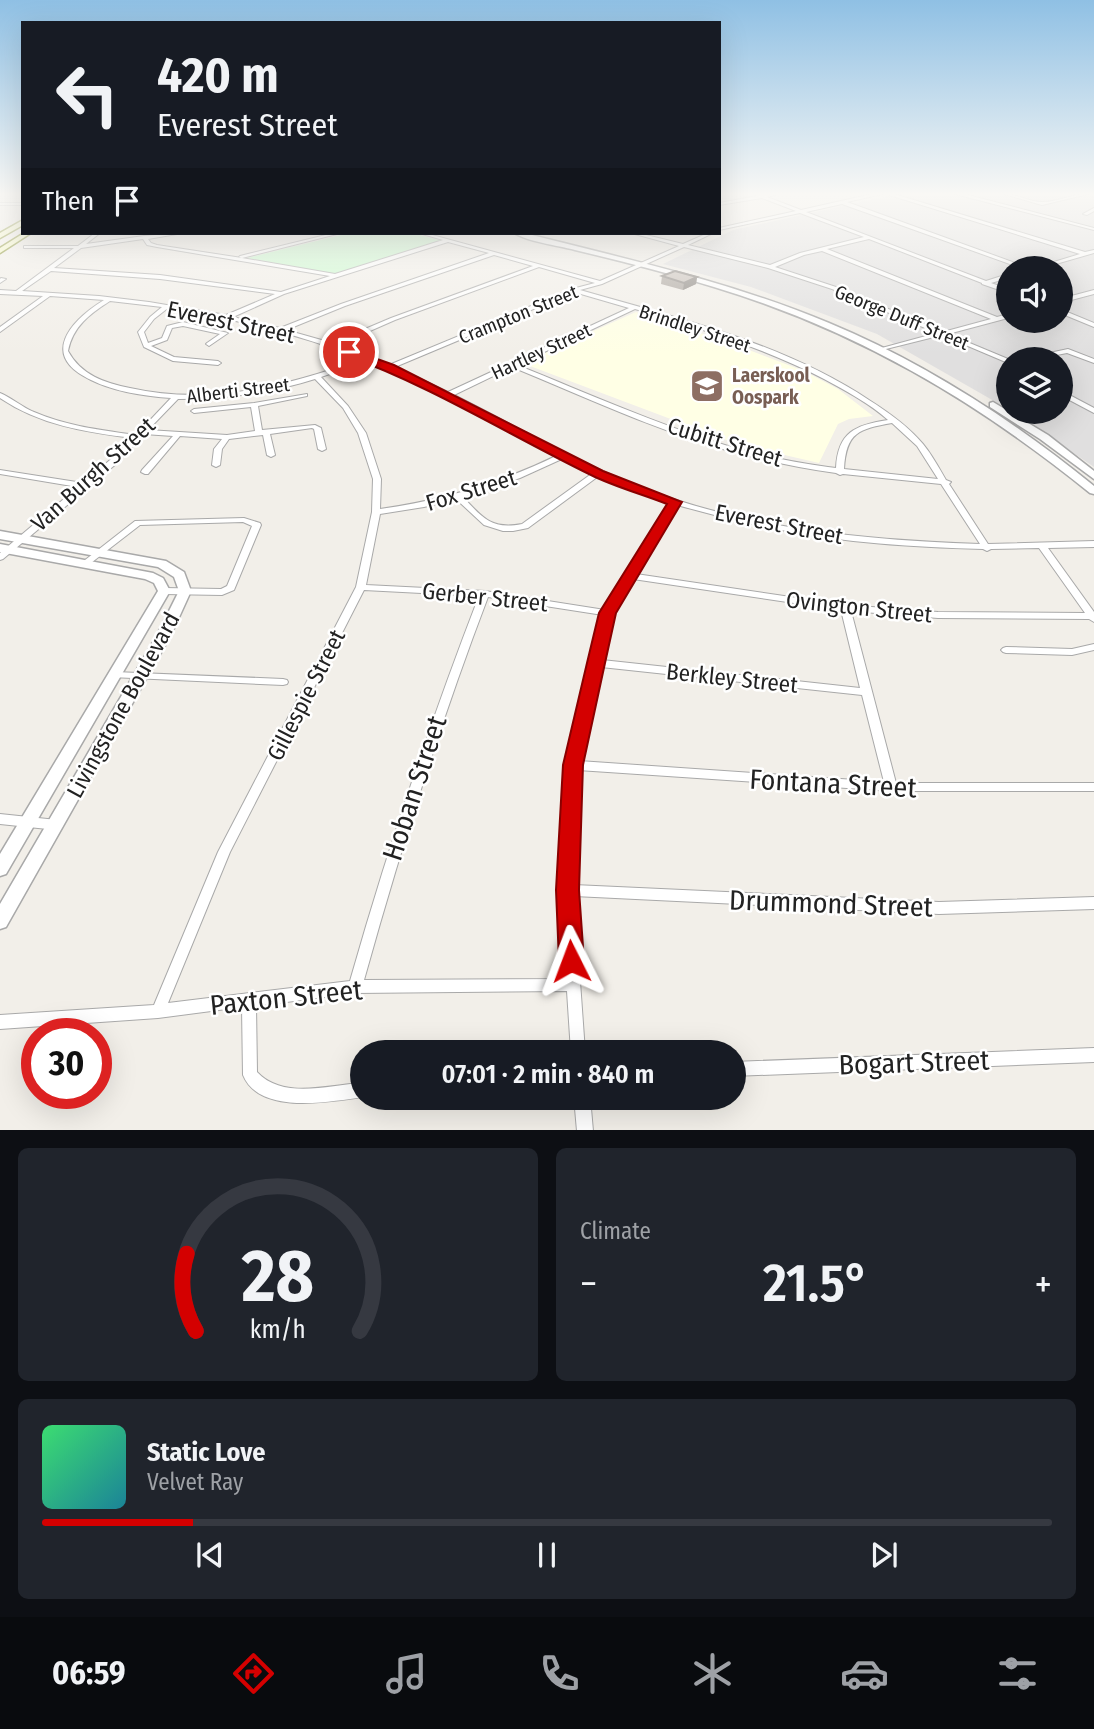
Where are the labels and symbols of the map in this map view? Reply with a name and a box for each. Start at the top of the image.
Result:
street label: Crampton Street [455,280,582,349]
street label: George Duff Street [831,280,973,355]
street label: Everest Street [165,295,298,349]
street label: Brindley Street [636,300,754,358]
street label: Hartley Street [488,318,595,385]
pin [319,322,379,382]
place label: Laerskool Oospark [732,364,811,409]
school or university icon: Laerskool Oospark [688,367,726,405]
street label: Alberti Street [185,373,292,408]
street label: Van Burgh Street [25,411,161,537]
street label: Cubitt Street [664,411,786,473]
street label: Fox Street [422,463,520,517]
street label: Everest Street [713,498,846,550]
street label: Gerber Street [421,576,550,618]
street label: Ovington Street [785,585,934,629]
street label: Livingstone Boulevard [60,607,186,803]
street label: Gillespie Street [261,624,351,765]
street label: Berkley Street [665,657,800,699]
street label: Hoban Street [376,711,454,865]
street label: Fontana Street [749,763,918,804]
street label: Drummond Street [729,883,934,924]
position arrow [534,924,608,998]
street label: Paxton Street [208,973,365,1022]
speed limit sign: 30 [21,1018,112,1109]
street label: Bogart Street [838,1043,991,1082]

